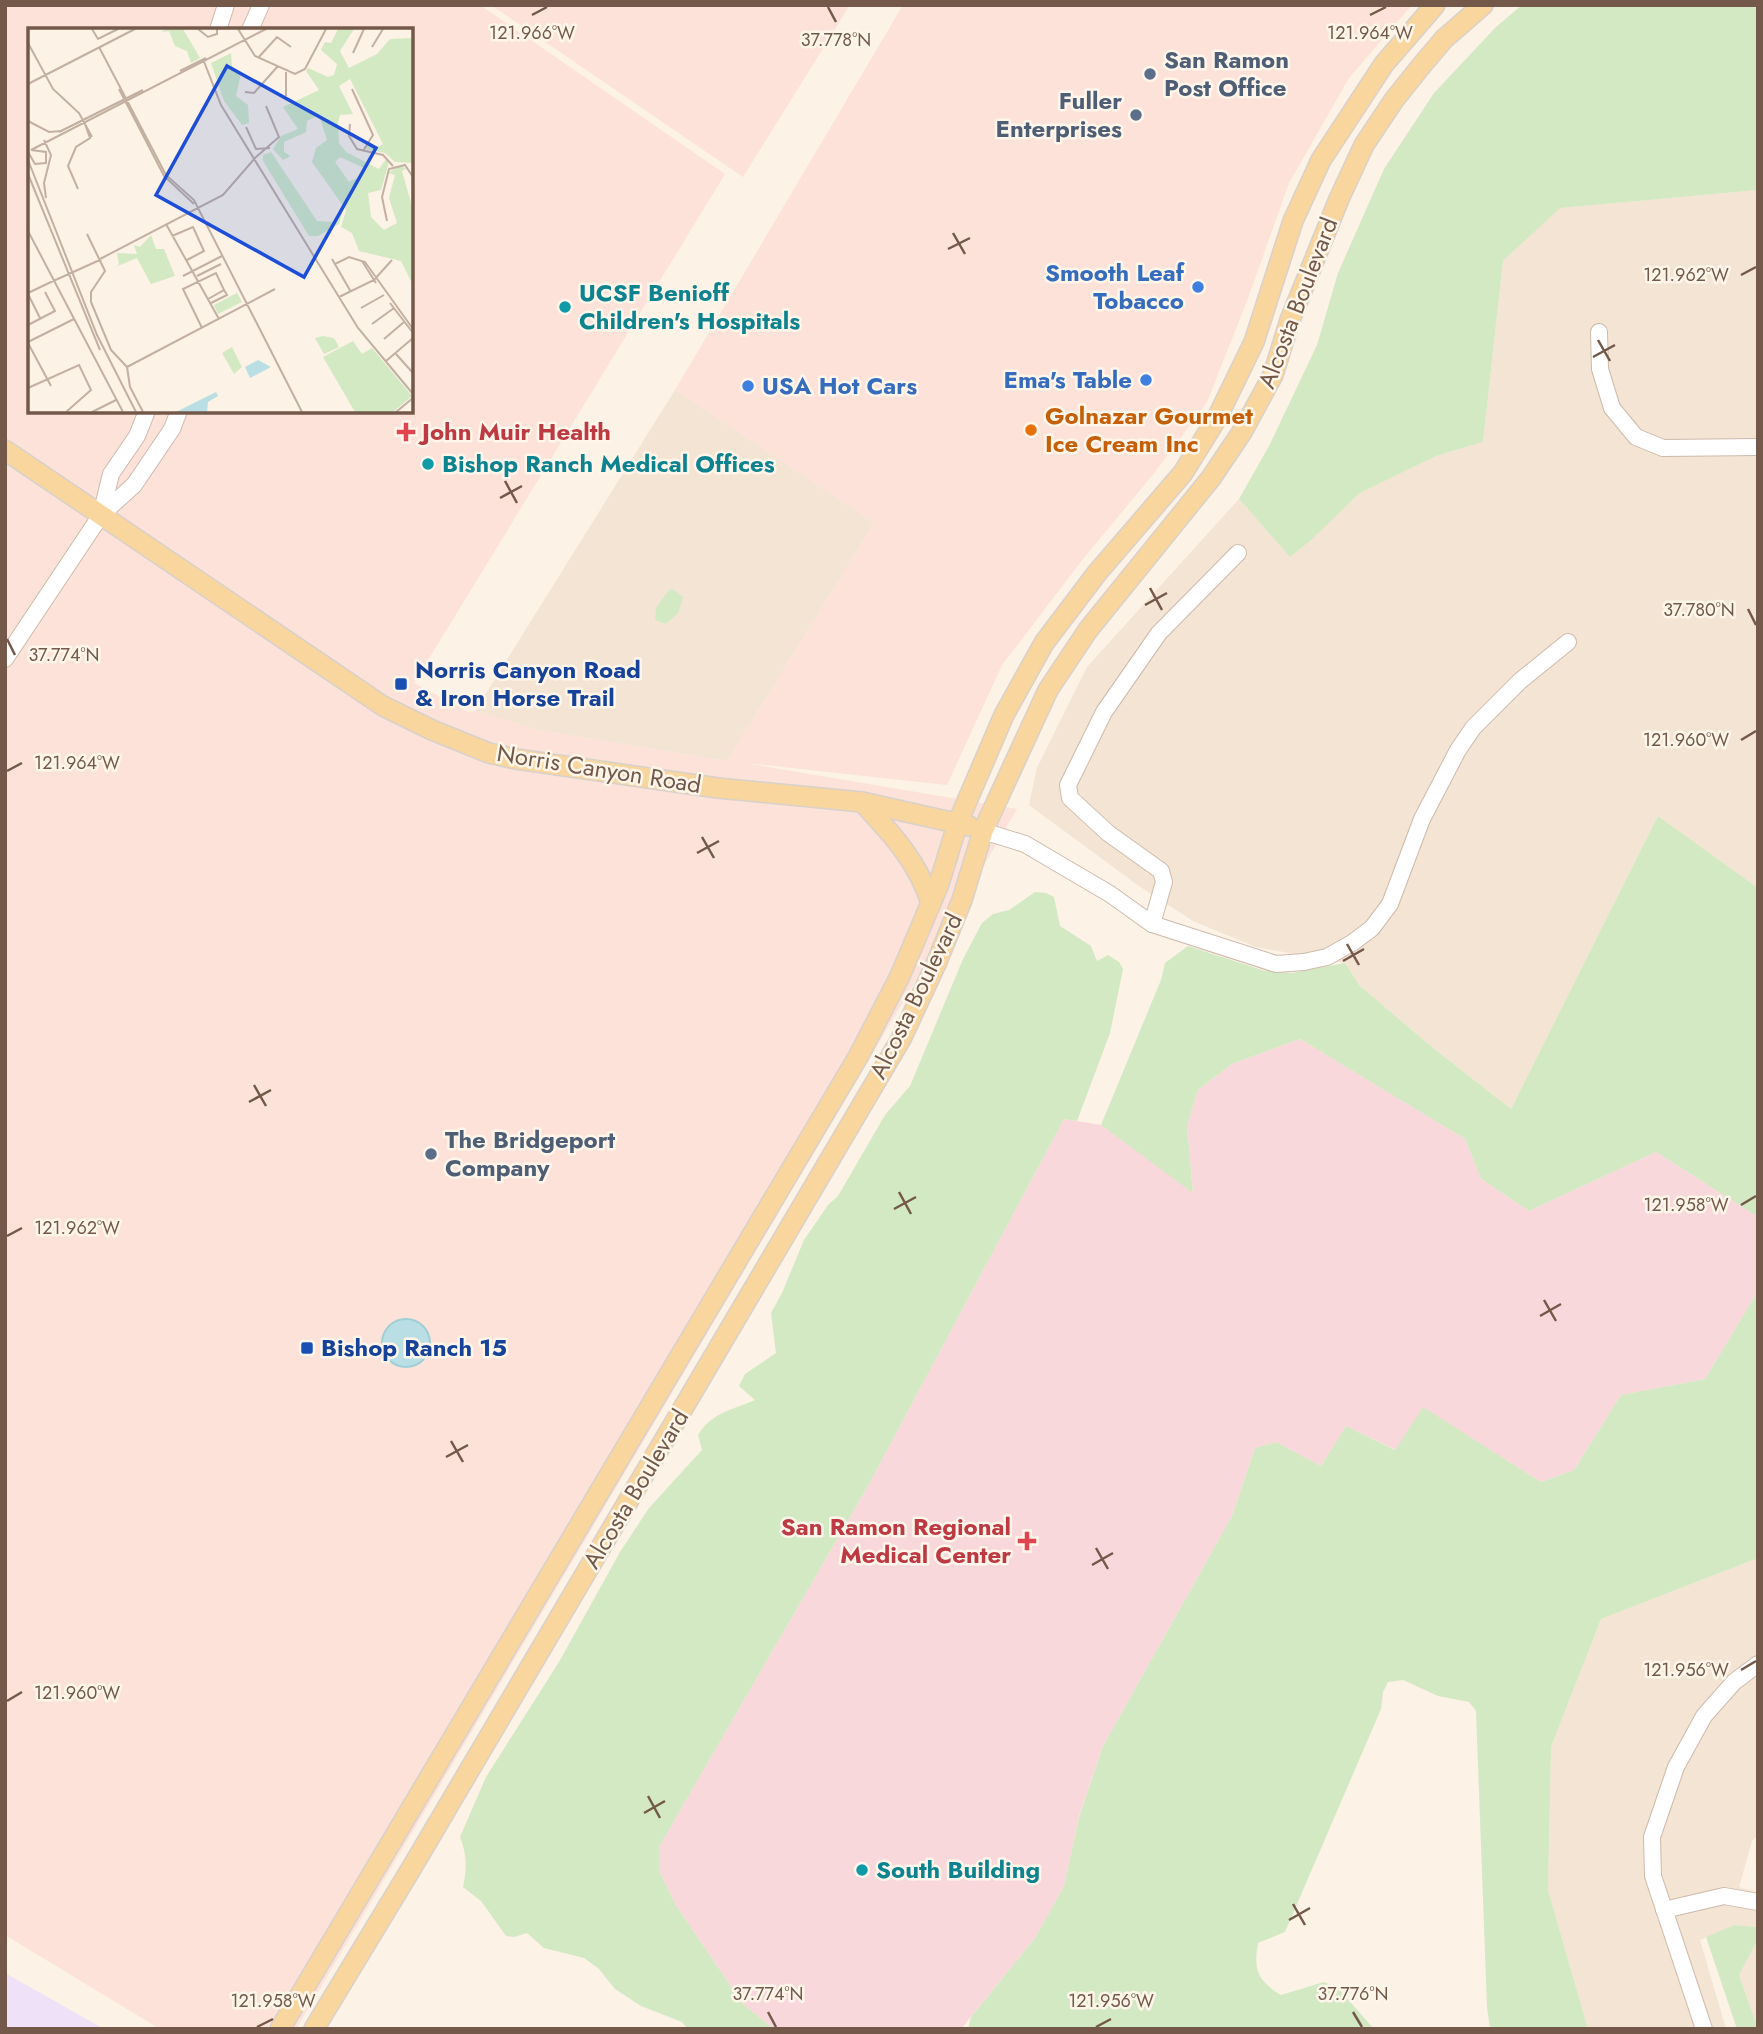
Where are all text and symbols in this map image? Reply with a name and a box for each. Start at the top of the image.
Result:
text: 121.966°W [489,20,575,46]
text: 121.964°W [1327,20,1413,46]
text: 37.778°N [801,27,871,53]
inset map [28,28,413,413]
place label: San Ramon Post Office [1164,42,1289,105]
marker: San Ramon Post Office [1142,66,1158,82]
place label: Fuller Enterprises [996,83,1122,146]
marker: Fuller Enterprises [1128,107,1144,123]
street label: Alcosta Boulevard [1249,212,1346,393]
place label: Smooth Leaf Tobacco [1045,255,1186,318]
text: 121.962°W [1643,262,1729,288]
place label: UCSF Benioff Children's Hospitals [579,275,800,338]
marker: Smooth Leaf Tobacco [1190,279,1206,295]
marker: UCSF Benioff Children's Hospitals [557,299,573,315]
place label: Ema's Table [1003,362,1132,397]
place label: USA Hot Cars [762,368,917,403]
marker: Ema's Table [1138,372,1154,388]
marker: USA Hot Cars [740,378,756,394]
place label: Golnazar Gourmet Ice Cream Inc [1045,398,1253,461]
place label: John Muir Health [418,414,611,449]
marker: John Muir Health [396,422,416,442]
marker: Golnazar Gourmet Ice Cream Inc [1023,422,1039,438]
place label: Bishop Ranch Medical Offices [442,446,775,481]
marker: Bishop Ranch Medical Offices [420,456,436,472]
text: 37.780°N [1663,597,1735,623]
text: 37.774°N [29,642,99,668]
place label: Norris Canyon Road & Iron Horse Trail [415,652,641,715]
marker: Norris Canyon Road & Iron Horse Trail [393,676,409,692]
text: 121.960°W [1643,727,1729,753]
street label: Norris Canyon Road [494,735,704,802]
text: 121.964°W [34,750,120,776]
street label: Alcosta Boulevard [860,907,971,1085]
place label: The Bridgeport Company [445,1122,616,1185]
marker: The Bridgeport Company [423,1146,439,1162]
text: 121.958°W [1643,1192,1729,1218]
text: 121.962°W [34,1215,120,1241]
place label: Bishop Ranch 15 [321,1330,507,1365]
marker: Bishop Ranch 15 [299,1340,315,1356]
street label: Alcosta Boulevard [574,1402,697,1575]
place label: San Ramon Regional Medical Center [781,1509,1011,1572]
marker: San Ramon Regional Medical Center [1017,1531,1037,1551]
text: 121.956°W [1643,1657,1729,1683]
text: 121.960°W [34,1680,120,1706]
place label: South Building [876,1852,1040,1887]
marker: South Building [854,1862,870,1878]
text: 37.774°N [733,1981,803,2007]
text: 37.776°N [1318,1981,1388,2007]
text: 121.958°W [230,1988,316,2014]
text: 121.956°W [1068,1988,1154,2014]

